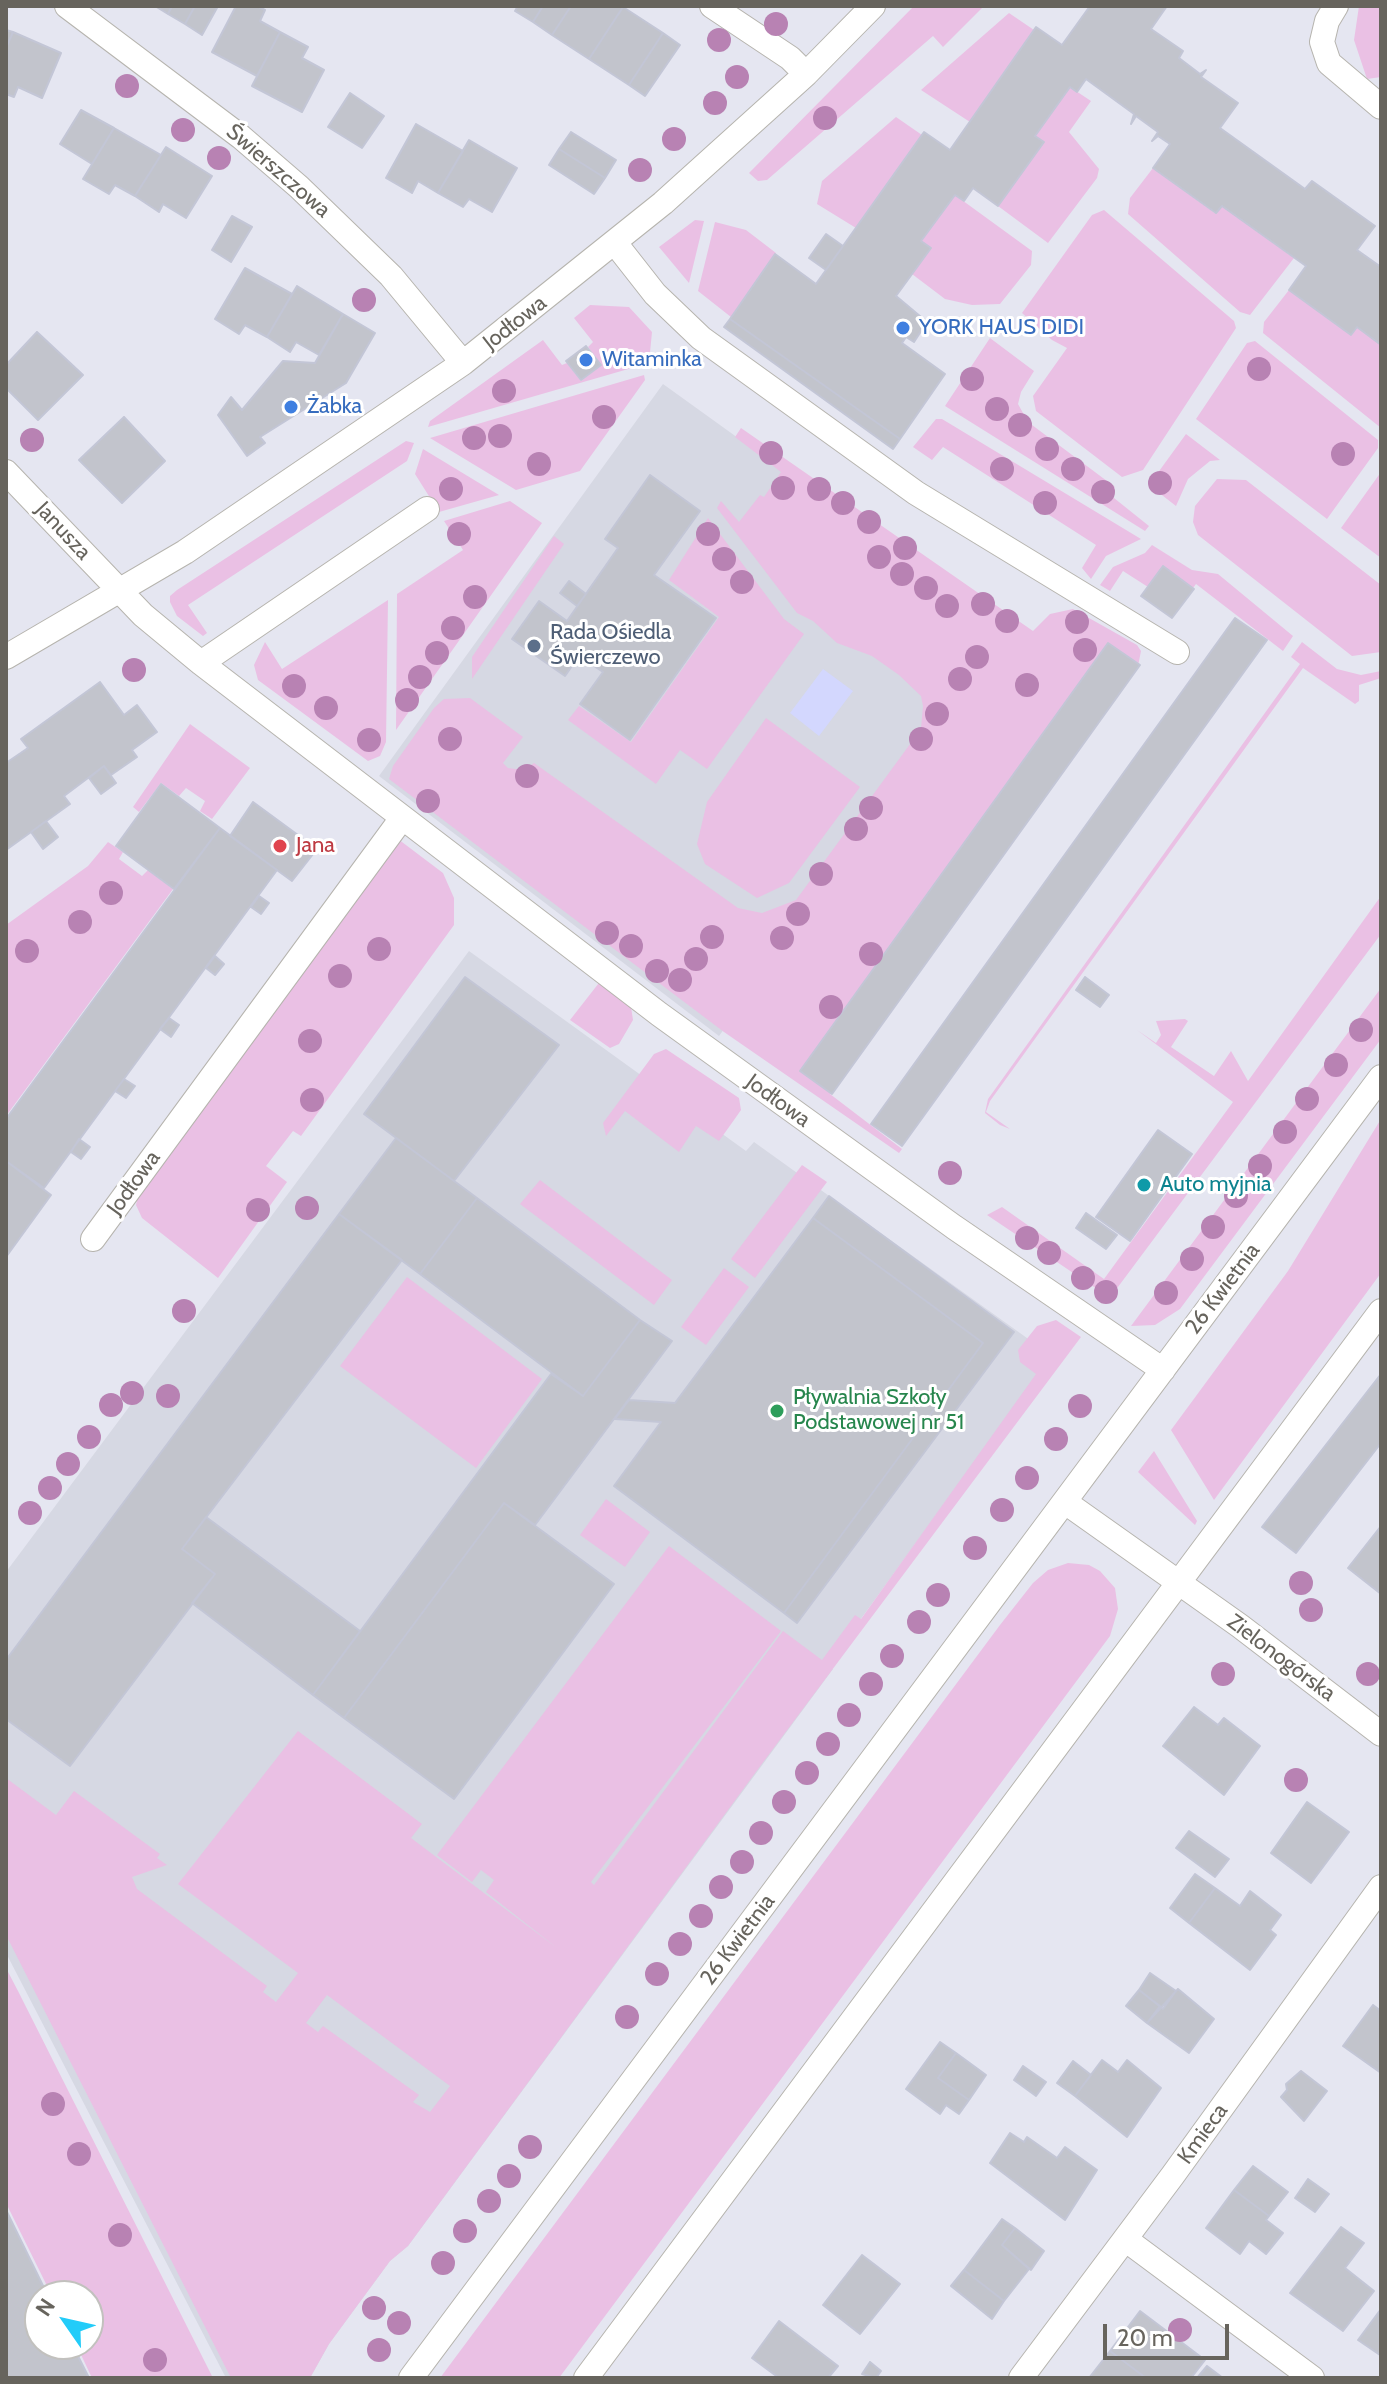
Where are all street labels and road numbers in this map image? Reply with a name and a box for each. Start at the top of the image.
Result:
street label: Świerszczowa [221,119,335,223]
street label: Jodłowa [478,290,552,356]
street label: Janusza [30,496,96,566]
street label: Jodłowa [741,1069,815,1133]
street label: Jodłowa [102,1146,166,1220]
street label: 26 Kwietnia [1180,1238,1266,1340]
street label: Zielonogórska [1222,1609,1340,1707]
street label: 26 Kwietnia [695,1889,781,1991]
street label: Kmieca [1172,2099,1234,2169]

